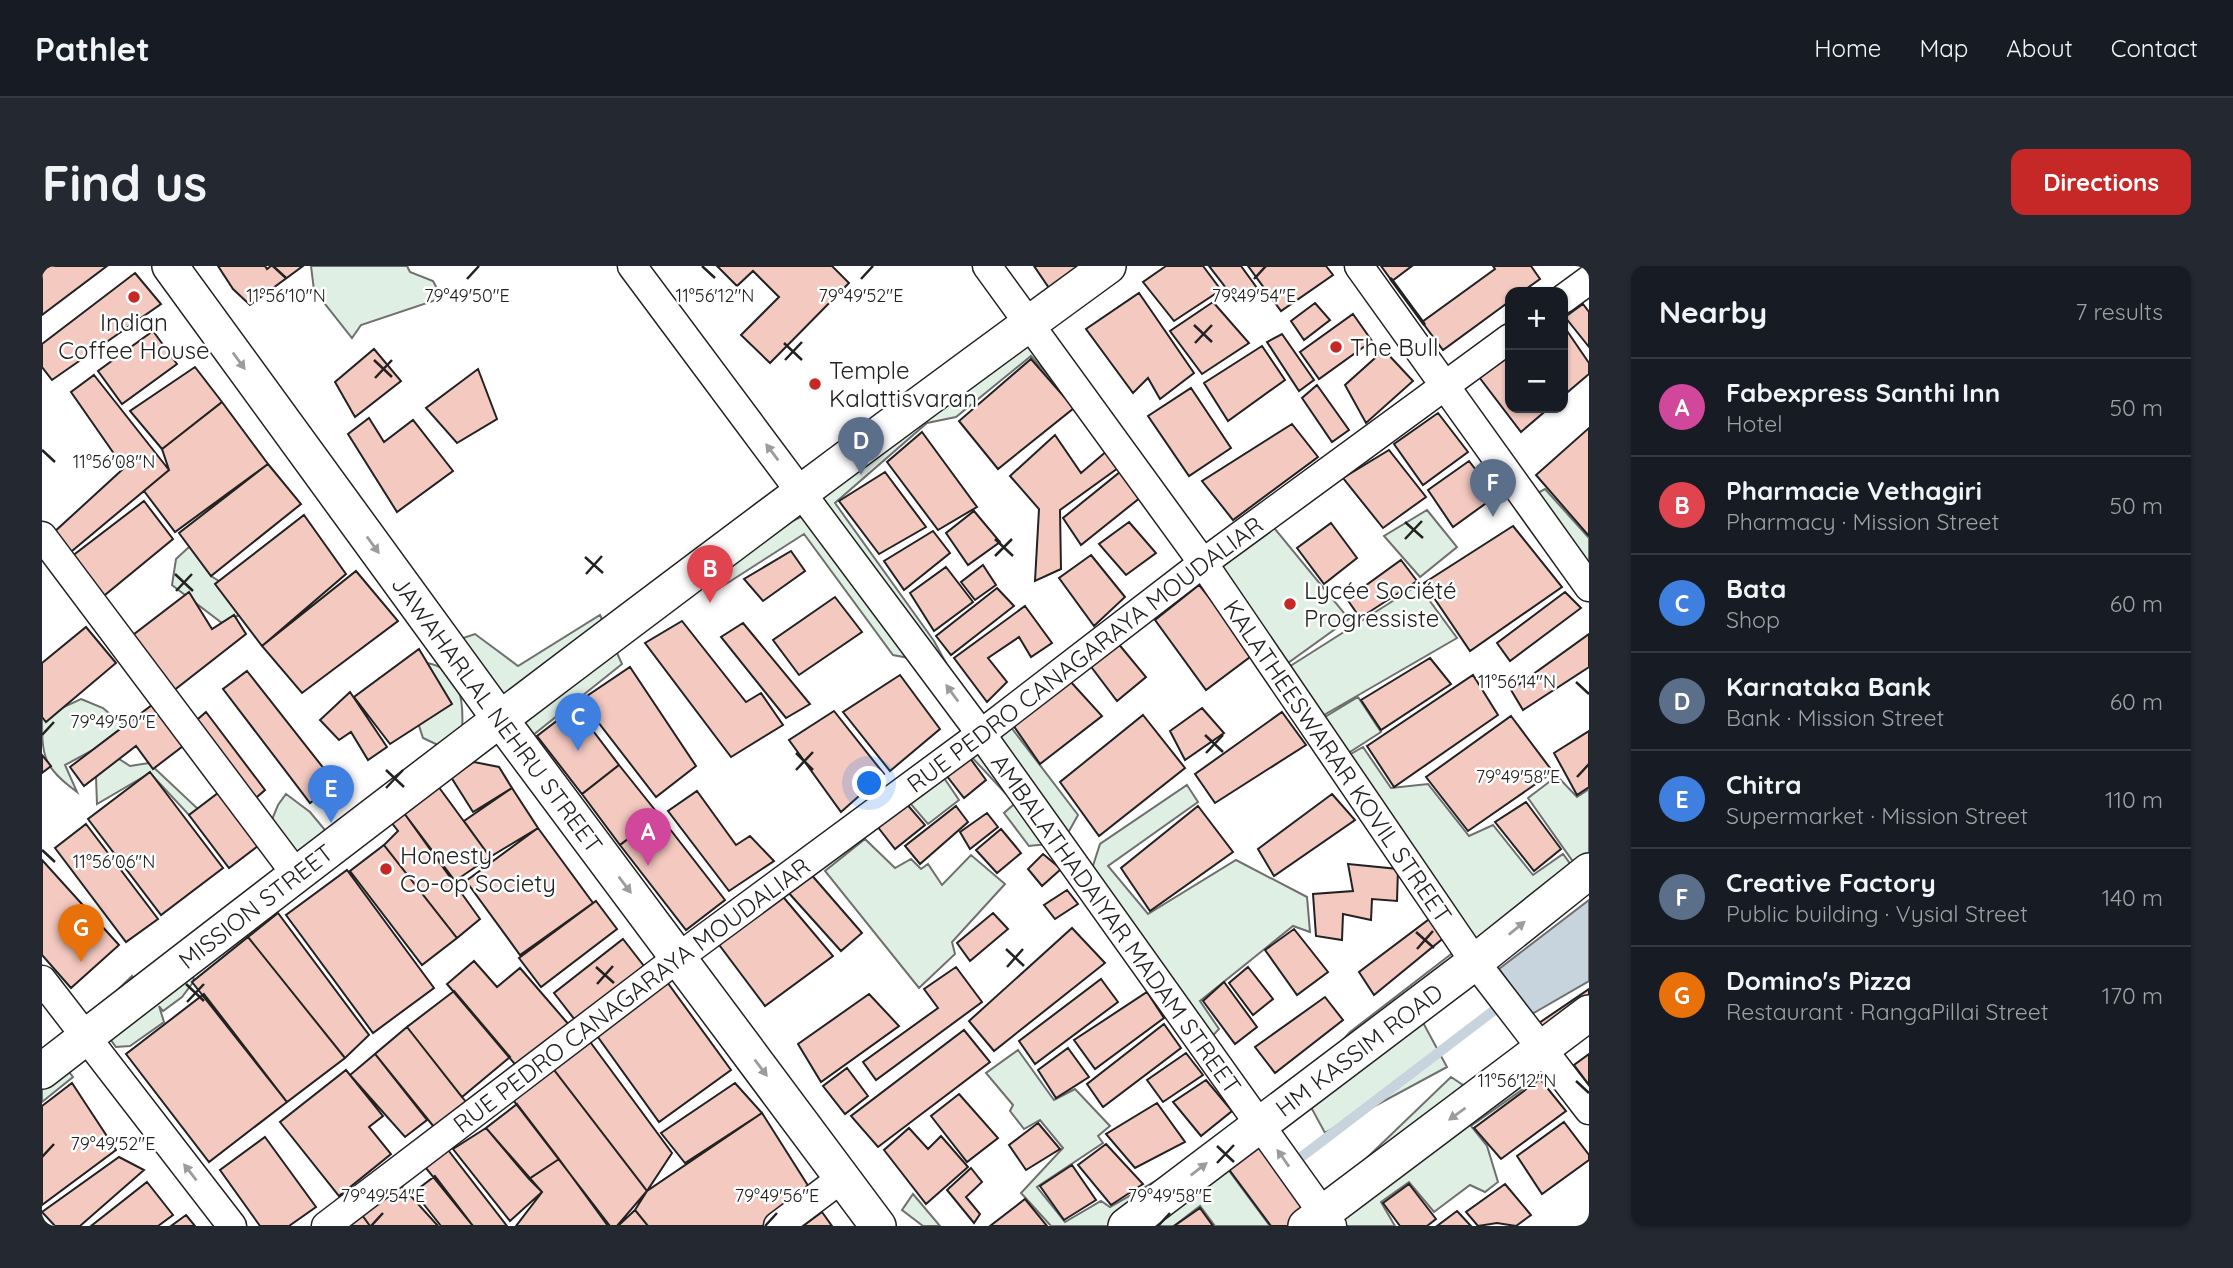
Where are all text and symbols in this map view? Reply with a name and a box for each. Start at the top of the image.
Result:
text: Pathlet [35,28,150,69]
text: Home [1814,33,1881,63]
text: Map [1919,33,1968,63]
text: About [2006,33,2073,63]
text: Contact [2111,33,2198,63]
button: Directions [2011,149,2191,215]
text: Find us [42,152,207,213]
text: 11°56'10"N [246,284,326,307]
text: 79°49'50"E [424,284,510,307]
text: 11°56'12"N [676,284,754,307]
text: 79°49'52"E [819,284,903,307]
text: 79°49'54"E [1212,284,1296,307]
map controls [1505,287,1568,413]
button: + [1505,287,1568,350]
marker: Indian Coffee House [126,289,142,305]
text: Nearby [1659,293,1767,331]
text: 7 results [2075,297,2163,326]
place label: Indian Coffee House [58,307,210,365]
place label: The Bull [1350,332,1439,362]
marker: The Bull [1328,339,1344,355]
button: − [1505,350,1568,413]
one-way arrow [232,352,246,370]
place label: Temple Kalattisvaran [829,355,977,413]
marker: Temple Kalattisvaran [807,376,823,392]
text: Fabexpress Santhi Inn [1726,376,2000,409]
text: A [1675,393,1689,422]
text: 50 m [2110,393,2163,422]
text: Hotel [1726,409,1782,438]
pin: D [838,417,884,475]
one-way arrow [765,443,780,461]
text: 11°56'08"N [73,450,155,473]
pin: F [1470,459,1516,517]
text: Pharmacie Vethagiri [1726,474,1982,507]
text: B [1674,491,1690,520]
text: 50 m [2110,491,2163,520]
text: Pharmacy · Mission Street [1726,507,1999,536]
street label: RUE PEDRO CANAGARAYA MOUDALIAR [901,509,1268,799]
one-way arrow [366,536,380,554]
pin: B [687,545,733,603]
street label: JAWAHARLAL NEHRU STREET [385,570,610,859]
text: Bata [1726,572,1786,605]
place label: Lycée Société Progressiste [1304,575,1457,633]
text: C [1675,589,1689,618]
text: 60 m [2110,589,2163,618]
street label: KALATHEESWARAR KOVIL STREET [1217,594,1459,928]
marker: Lycée Société Progressiste [1282,596,1298,612]
text: Shop [1726,605,1780,634]
text: 11°56'14"N [1478,670,1556,693]
text: Karnataka Bank [1726,670,1931,703]
one-way arrow [945,684,959,702]
text: D [1674,687,1690,716]
text: 60 m [2110,687,2163,716]
pin: C [555,693,601,751]
text: Bank · Mission Street [1726,703,1944,732]
text: 79°49'50"E [70,710,156,733]
street label: AMBALATHADAIYAR MADAM STREET [985,748,1248,1100]
pin: E [308,765,354,823]
text: 79°49'58"E [1476,765,1560,788]
your location [852,766,886,800]
text: Chitra [1726,768,1802,801]
text: E [1675,785,1689,814]
text: 110 m [2105,785,2163,814]
text: Supermarket · Mission Street [1726,801,2028,830]
pin: A [625,808,671,866]
street label: MISSION STREET [172,837,339,975]
place label: Honesty Co-op Society [400,840,556,898]
text: 11°56'06"N [73,850,155,873]
street label: RUE PEDRO CANAGARAYA MOUDALIAR [447,851,816,1139]
marker: Honesty Co-op Society [378,861,394,877]
text: Creative Factory [1726,866,1936,899]
one-way arrow [617,876,631,894]
text: F [1676,883,1688,912]
text: 140 m [2102,883,2163,912]
text: Public building · Vysial Street [1726,899,2028,928]
pin: G [58,904,104,962]
one-way arrow [1508,922,1526,936]
text: Domino's Pizza [1726,964,1911,997]
street label: HM KASSIM ROAD [1269,977,1448,1123]
text: G [1674,981,1690,1010]
text: 170 m [2102,981,2163,1010]
text: Restaurant · RangaPillai Street [1726,997,2048,1026]
one-way arrow [753,1059,767,1077]
text: 11°56'12"N [1478,1069,1556,1092]
one-way arrow [1448,1107,1466,1121]
text: 79°49'52"E [71,1132,155,1155]
one-way arrow [1276,1149,1290,1167]
one-way arrow [1190,1163,1208,1177]
one-way arrow [183,1164,198,1181]
text: 79°49'54"E [341,1184,425,1207]
text: 79°49'56"E [735,1184,819,1207]
text: 79°49'58"E [1128,1184,1212,1207]

